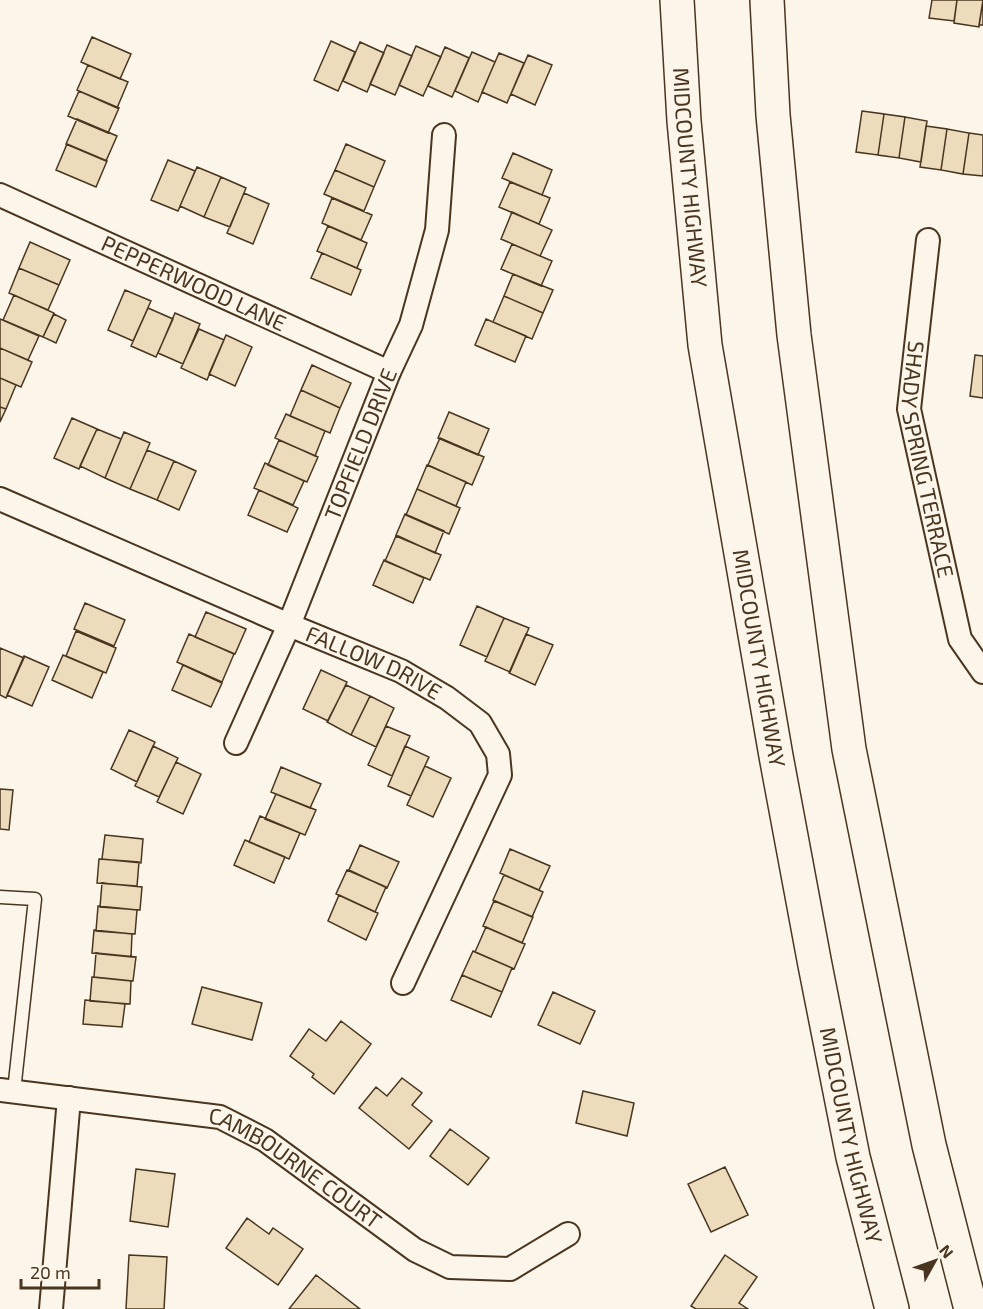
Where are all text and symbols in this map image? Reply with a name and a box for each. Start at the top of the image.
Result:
street label: MIDCOUNTY HIGHWAY [669,67,714,289]
street label: PEPPERWOOD LANE [98,229,291,336]
street label: SHADY SPRING TERRACE [897,339,960,580]
street label: TOPFIELD DRIVE [318,364,401,523]
street label: MIDCOUNTY HIGHWAY [728,547,792,770]
street label: FALLOW DRIVE [302,619,447,704]
street label: MIDCOUNTY HIGHWAY [816,1025,889,1246]
street label: CAMBOURNE COURT [208,1102,387,1233]
north arrow [905,1231,965,1291]
text: N [936,1241,958,1262]
scale bar [21,1252,99,1290]
text: 20 m [30,1261,71,1283]

